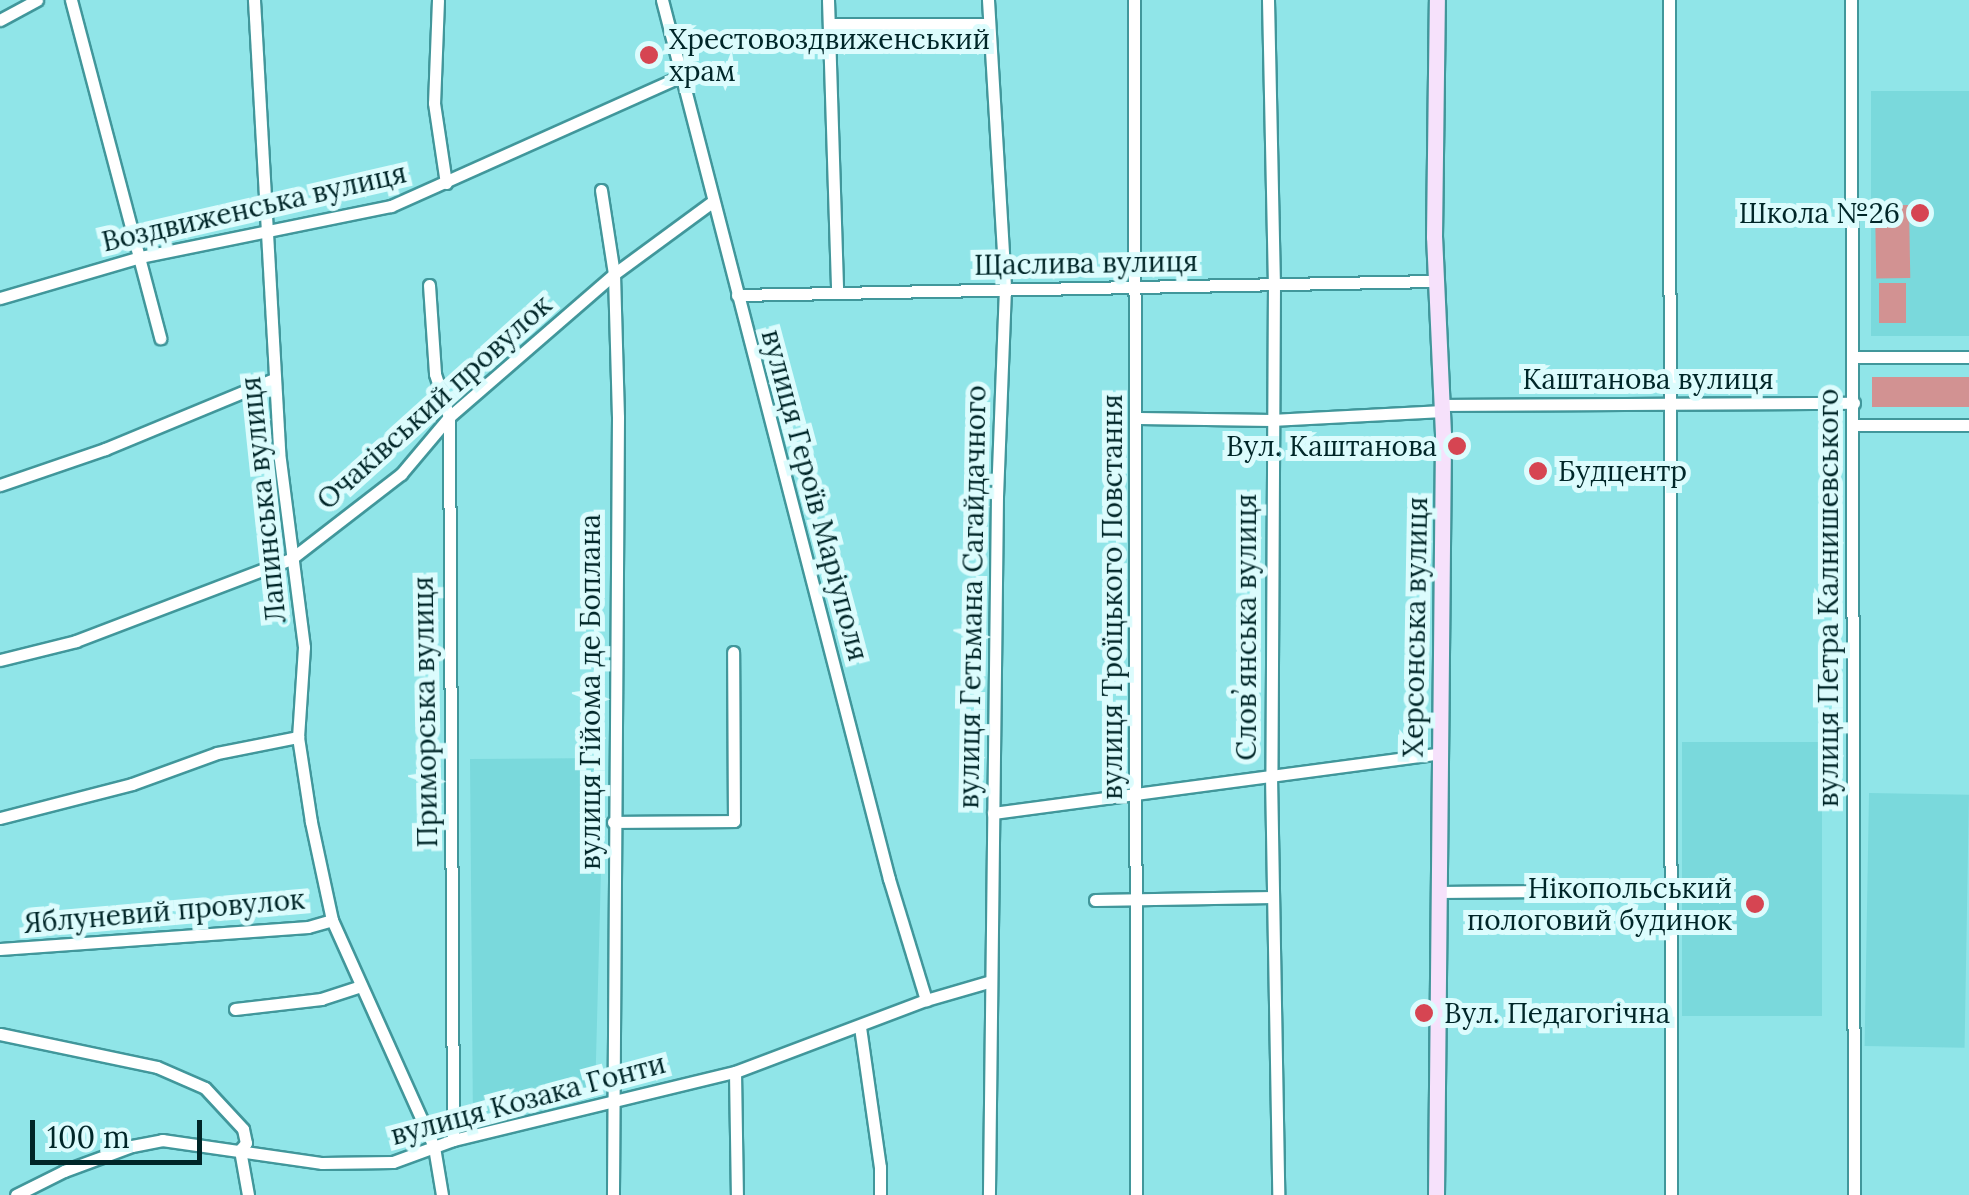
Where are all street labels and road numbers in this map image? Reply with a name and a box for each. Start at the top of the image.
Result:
street label: Воздвиженська вулиця [98,156,410,258]
street label: Щаслива вулиця [974,244,1198,282]
street label: Очаківський провулок [310,288,558,516]
street label: вулиця Героїв Маріуполя [755,326,875,664]
street label: Каштанова вулиця [1522,362,1774,396]
street label: Лапинська вулиця [233,375,293,625]
street label: вулиця Гетьмана Сагайдачного [952,385,992,809]
street label: вулиця Петра Калнишевського [1811,389,1845,807]
street label: вулиця Троїцького Повстання [1095,394,1129,800]
street label: Словʼянська вулиця [1229,493,1263,761]
street label: Херсонська вулиця [1396,496,1434,758]
street label: вулиця Гійома де Боплана [573,514,607,870]
street label: Приморська вулиця [406,576,444,848]
street label: Яблуневий провулок [22,882,306,940]
street label: вулиця Козака Гонти [387,1046,669,1152]

